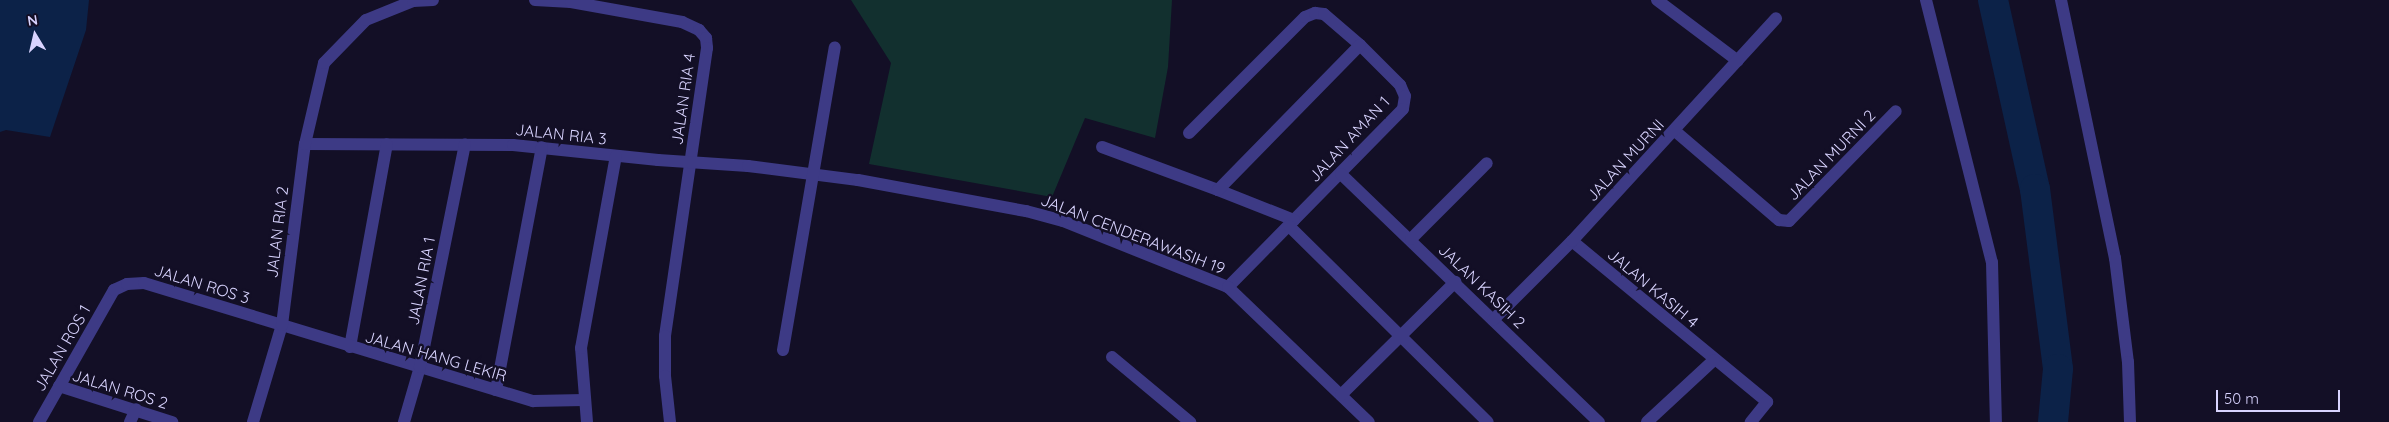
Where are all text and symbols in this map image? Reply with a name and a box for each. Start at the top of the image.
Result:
north arrow [10,10,60,60]
text: N [26,10,39,30]
street label: JALAN RIA 4 [667,52,699,146]
street label: JALAN AMAN 1 [1304,92,1394,186]
street label: JALAN MURNI 2 [1783,106,1879,204]
street label: JALAN MURNI [1582,115,1668,205]
street label: JALAN RIA 3 [514,120,608,148]
street label: JALAN RIA 2 [262,185,292,279]
street label: JALAN CENDERAWASIH 19 [1038,190,1228,278]
street label: JALAN RIA 1 [403,235,439,327]
street label: JALAN KASIH 2 [1435,240,1529,332]
street label: JALAN KASIH 4 [1604,244,1702,332]
street label: JALAN ROS 3 [152,260,252,308]
street label: JALAN ROS 1 [30,302,94,394]
street label: JALAN HANG LEKIR [363,327,509,385]
street label: JALAN ROS 2 [70,365,170,413]
scale bar [2219,380,2343,412]
text: 50 m [2224,389,2259,408]

